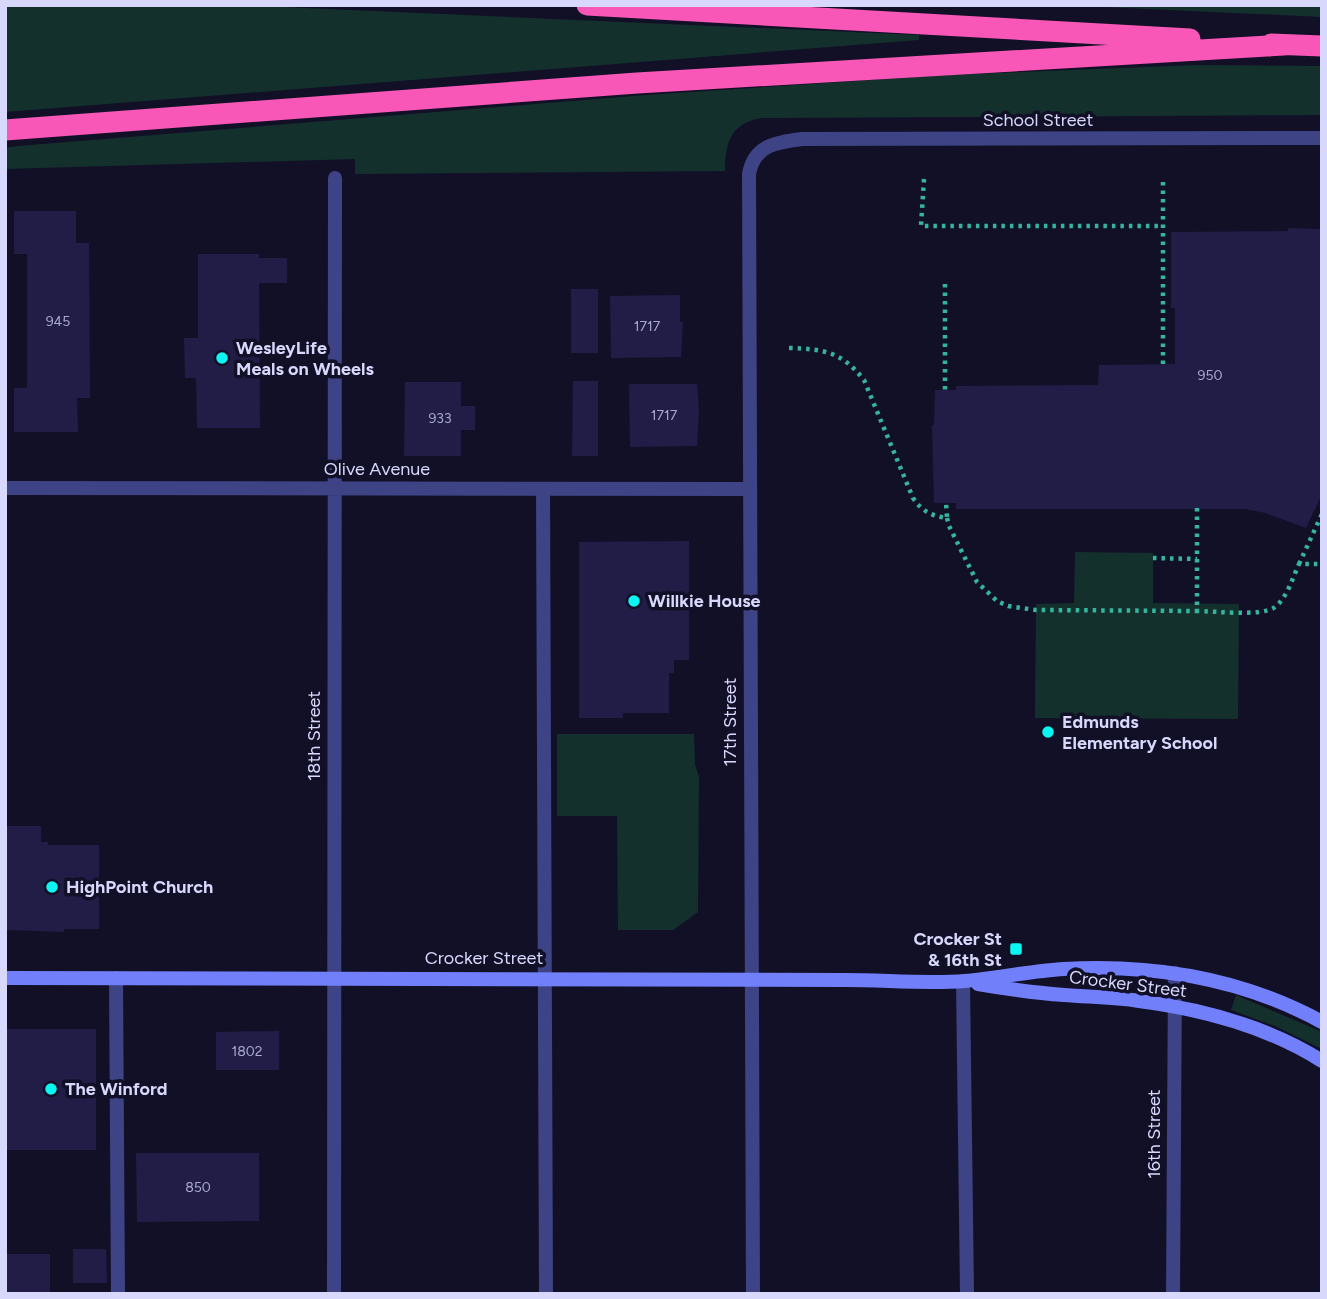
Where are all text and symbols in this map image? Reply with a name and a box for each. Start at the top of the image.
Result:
street label: School Street [983,109,1093,131]
house number: 945 [46,313,70,330]
house number: 1717 [634,318,661,335]
place label: WesleyLife Meals on Wheels [236,337,374,380]
marker: WesleyLife Meals on Wheels [214,350,230,366]
house number: 950 [1198,367,1222,384]
house number: 1717 [651,407,678,424]
house number: 933 [428,410,452,427]
street label: Olive Avenue [324,458,430,480]
place label: Willkie House [648,590,761,612]
marker: Willkie House [626,593,642,609]
street label: 17th Street [719,677,741,766]
street label: 18th Street [303,691,325,781]
place label: Edmunds Elementary School [1062,711,1217,754]
marker: Edmunds Elementary School [1040,724,1056,740]
place label: HighPoint Church [66,876,213,898]
marker: HighPoint Church [44,879,60,895]
place label: Crocker St & 16th St [913,928,1002,971]
marker: Crocker St & 16th St [1008,941,1024,957]
street label: Crocker Street [425,947,543,969]
street label: Crocker Street [1068,966,1188,1002]
house number: 1802 [231,1043,263,1060]
place label: The Winford [65,1078,168,1100]
marker: The Winford [43,1081,59,1097]
street label: 16th Street [1143,1089,1165,1179]
house number: 850 [185,1179,211,1196]

